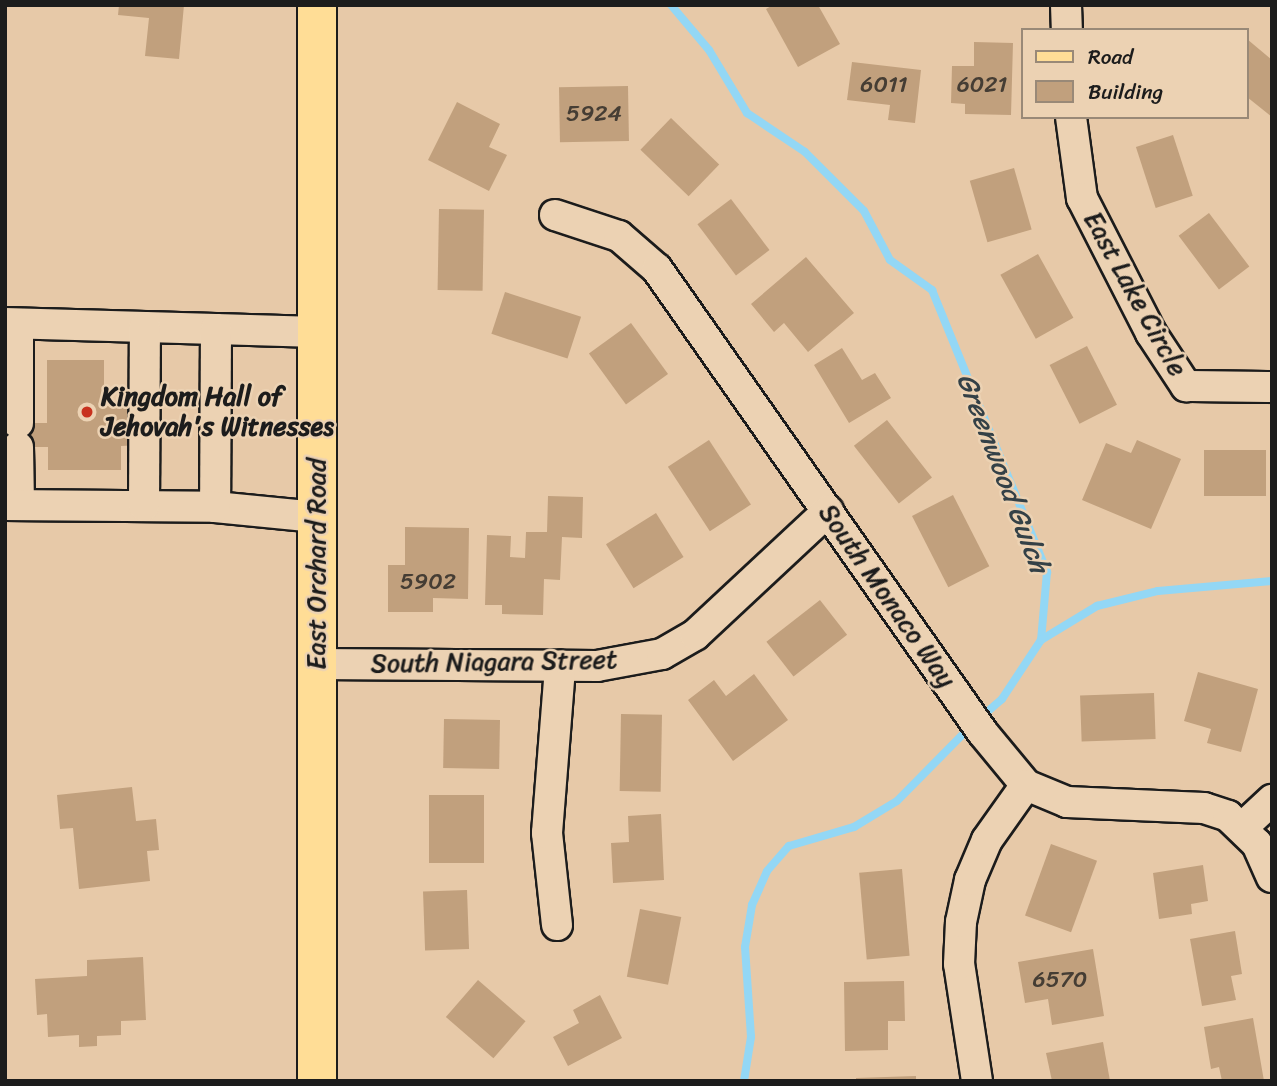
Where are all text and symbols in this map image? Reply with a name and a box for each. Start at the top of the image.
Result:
legend [1021,28,1249,119]
text: Road [1088,38,1133,76]
house number: 6011 [860,71,908,99]
house number: 6021 [957,71,1007,99]
text: Building [1088,73,1163,111]
house number: 5924 [566,100,622,128]
street label: East Lake Circle [1077,206,1193,382]
water label: Greenwood Gulch [949,368,1057,578]
place label: Kingdom Hall of Jehovah's Witnesses [101,381,334,442]
marker: Kingdom Hall of Jehovah's Witnesses [79,404,95,420]
street label: East Orchard Road [301,458,333,670]
street label: South Monaco Way [812,499,962,693]
house number: 5902 [400,568,456,596]
street label: South Niagara Street [371,644,617,680]
house number: 6570 [1033,966,1087,994]

